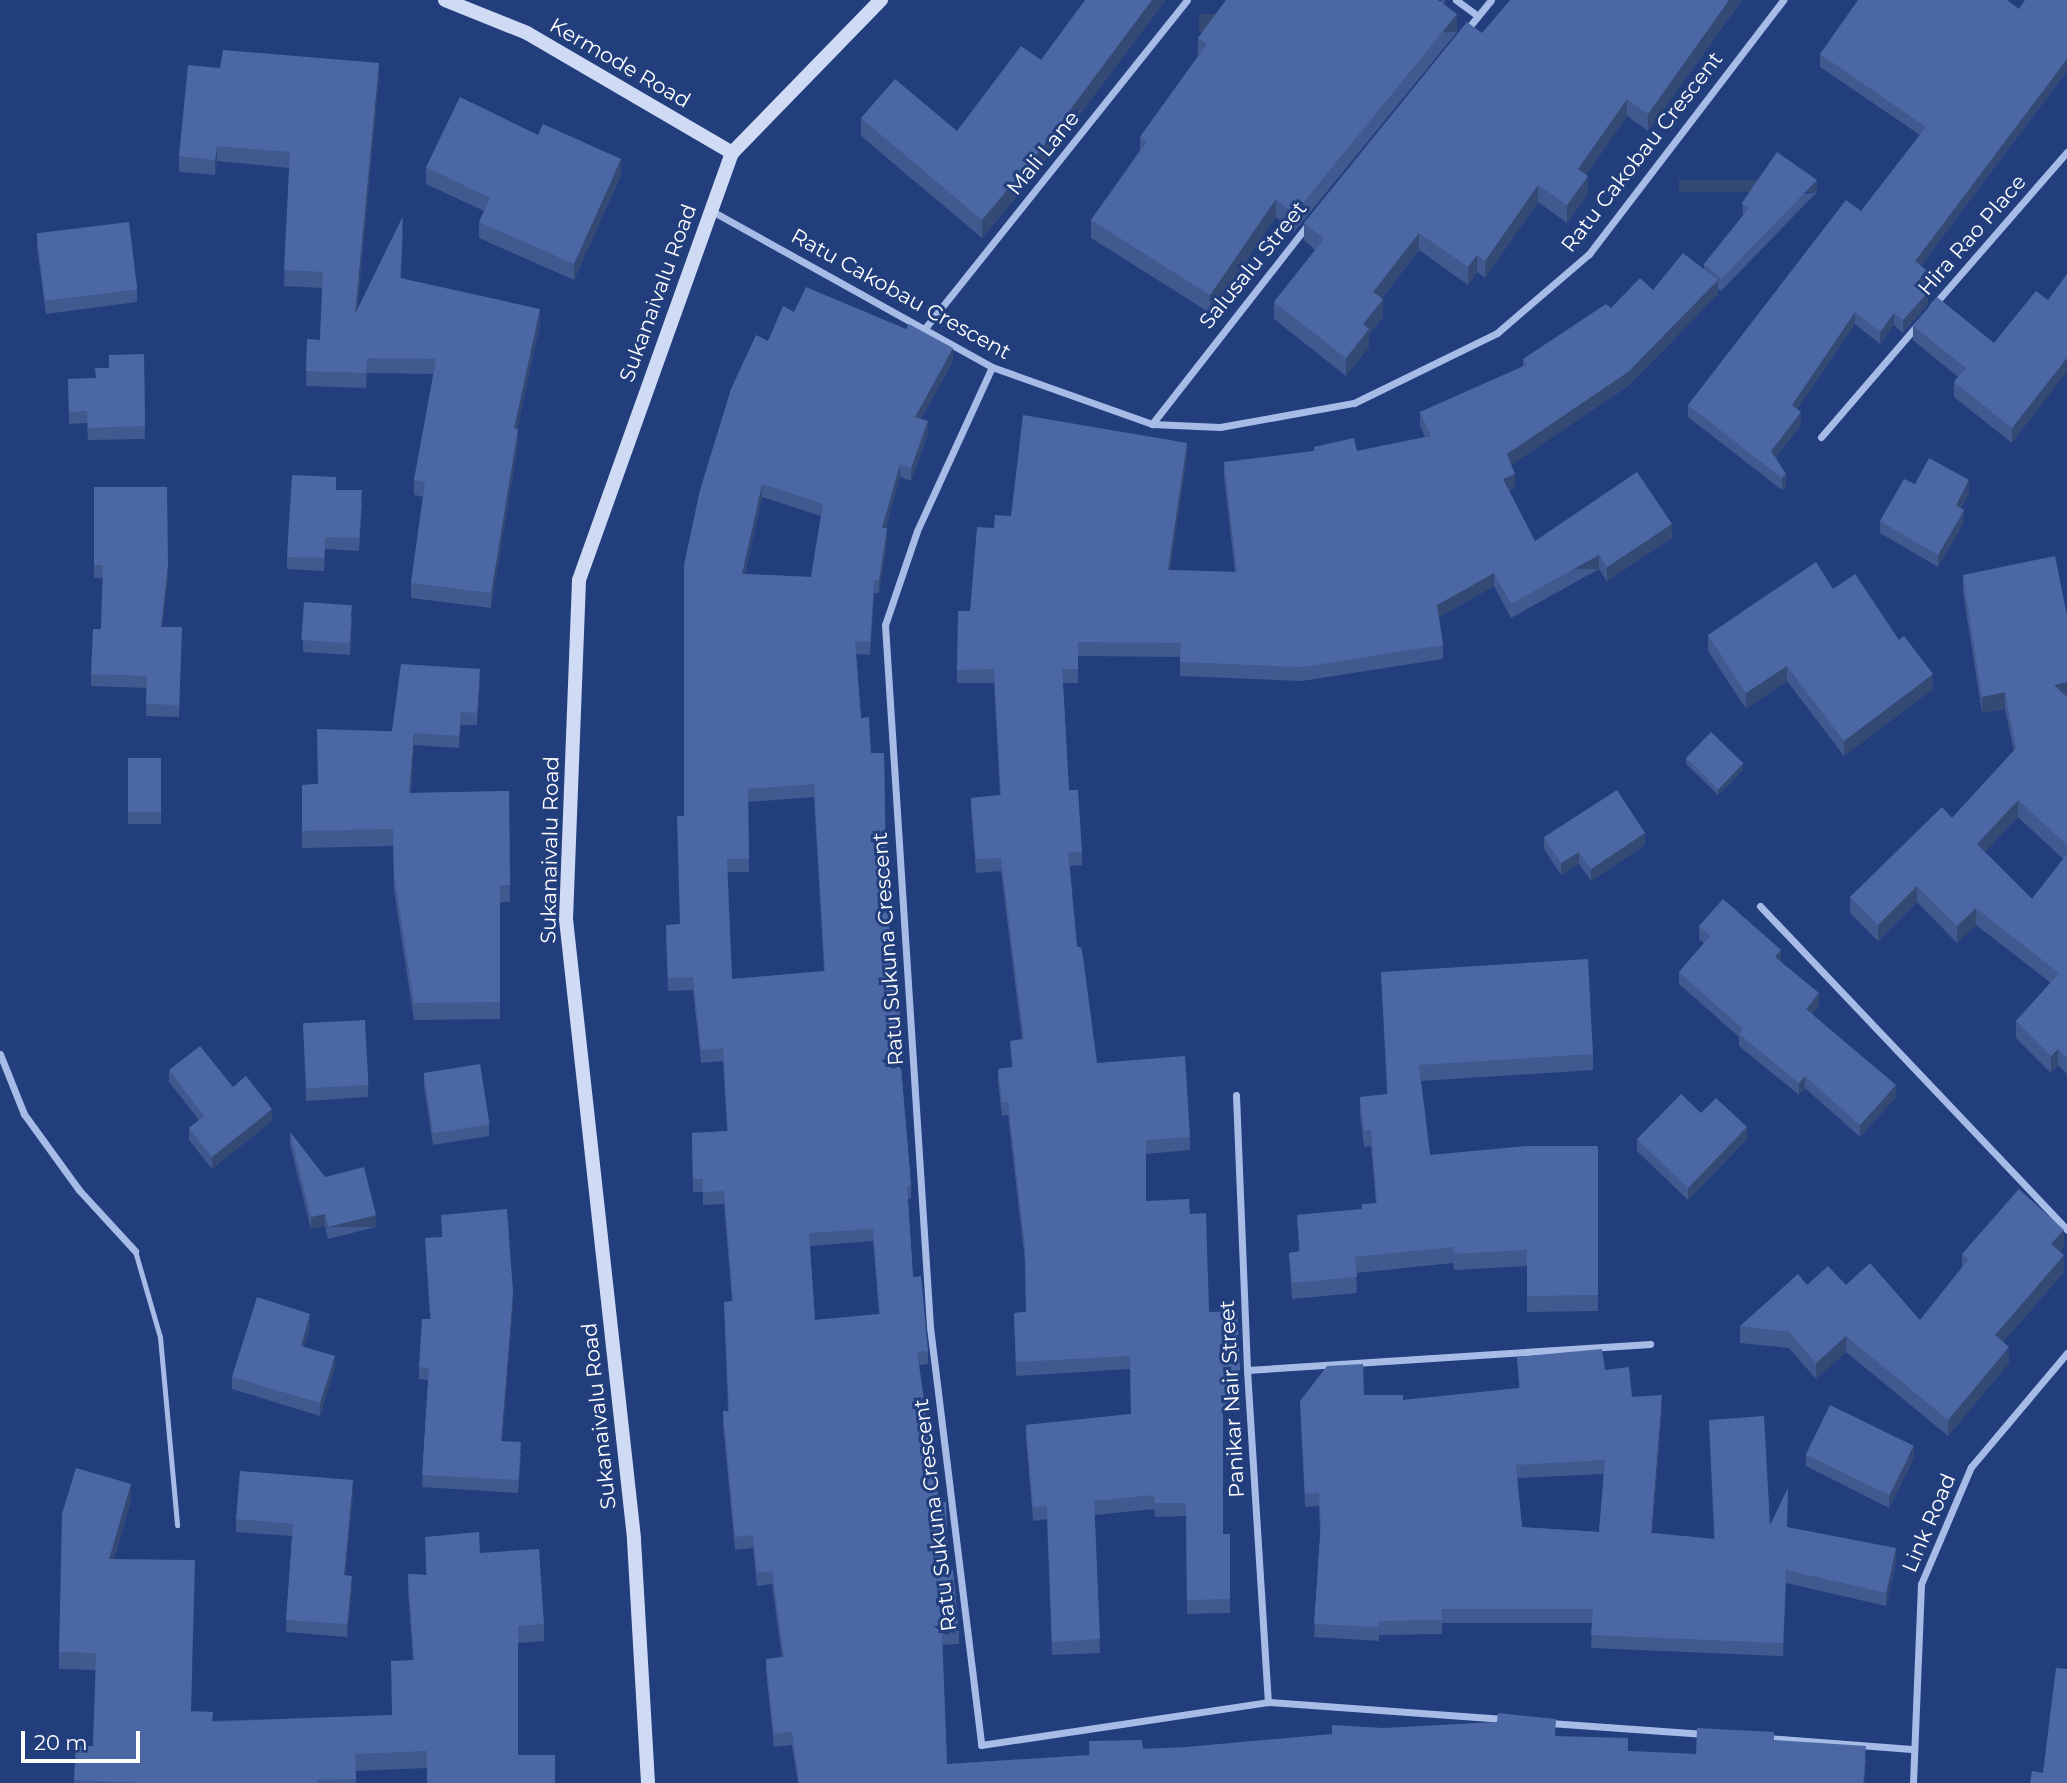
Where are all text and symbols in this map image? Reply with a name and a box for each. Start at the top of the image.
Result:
street label: Kermode Road [545,13,695,113]
street label: Ratu Cakobau Crescent [1556,47,1728,257]
street label: Mali Lane [1001,106,1085,200]
street label: Hira Rao Place [1913,169,2031,301]
street label: Salusalu Street [1194,196,1312,334]
street label: Sukanaivalu Road [614,201,702,385]
street label: Ratu Cakobau Crescent [787,223,1015,365]
street label: Sukanaivalu Road [536,756,564,944]
street label: Ratu Sukuna Crescent [867,831,909,1067]
street label: Panikar Nair Street [1214,1299,1250,1499]
street label: Sukanaivalu Road [577,1321,621,1511]
street label: Ratu Sukuna Crescent [908,1397,962,1633]
street label: Link Road [1897,1470,1961,1576]
scale bar [24,1716,144,1760]
text: 20 m [34,1730,88,1755]

